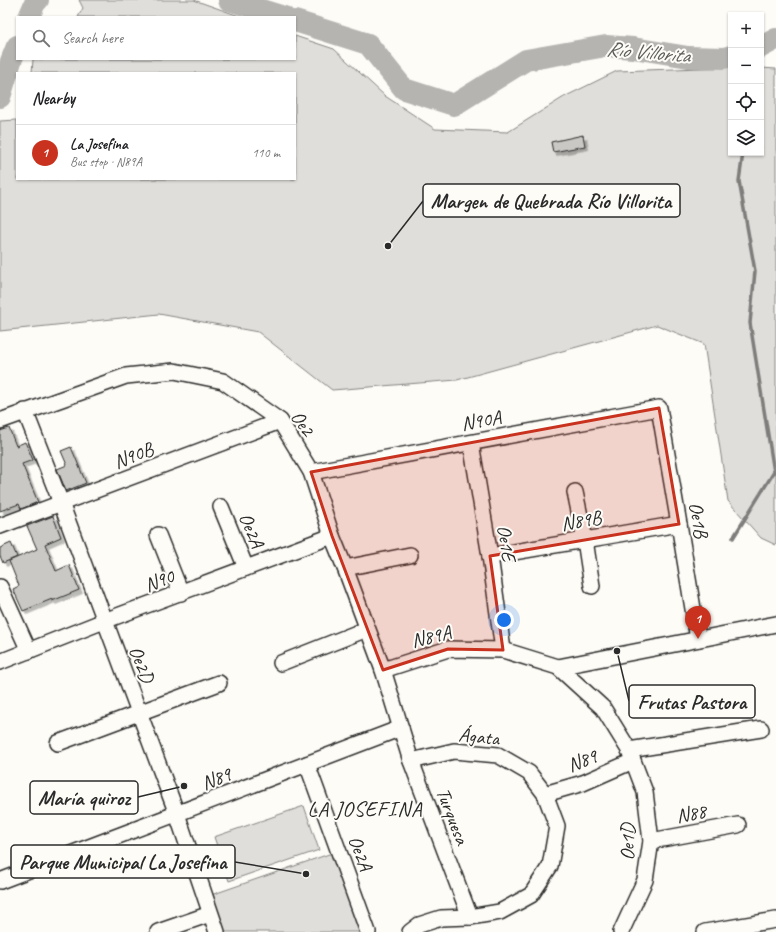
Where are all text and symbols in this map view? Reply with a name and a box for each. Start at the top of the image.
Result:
map controls [728,12,764,156]
button: + [728,12,764,48]
search box [16,16,296,60]
icon: search [30,27,52,49]
text: Search here [62,29,123,48]
water label: Río Villorita [605,35,693,69]
button: − [728,48,764,84]
button: locate [728,84,764,120]
text: Nearby [32,88,75,109]
button: layers [728,120,764,156]
text: La Josefina [70,135,128,154]
text: 1 [42,145,48,161]
text: 110 m [252,145,280,161]
text: Bus stop · N89A [70,154,142,170]
callout: Margen de Quebrada Río Villorita [423,184,680,217]
text: Margen de Quebrada Río Villorita [431,188,673,214]
street label: N90A [459,405,504,436]
street label: Oe2 [285,406,321,443]
street label: N90B [110,436,158,474]
street label: Oe1B [683,500,714,541]
street label: N89B [559,504,605,536]
street label: Oe2A [233,509,270,552]
street label: Oe1E [491,523,522,565]
street label: N90 [141,563,180,598]
pin: 1 [685,606,711,639]
your location [494,610,514,630]
street label: N89A [409,620,454,653]
street label: Oe2D [123,642,160,687]
callout: Frutas Pastora [629,685,755,718]
text: Frutas Pastora [638,689,748,715]
street label: Ágata [457,722,502,751]
street label: N89 [564,743,603,778]
street label: N89 [198,761,237,796]
callout: María quiroz [30,781,138,814]
street label: Turquesa [430,784,475,849]
text: María quiroz [38,785,131,811]
district label: LA JOSEFINA [308,796,423,822]
street label: N88 [674,798,710,828]
street label: Oe1D [615,822,640,861]
street label: Oe2A [343,832,379,875]
callout: Parque Municipal La Josefina [11,845,235,878]
text: Parque Municipal La Josefina [19,849,228,875]

